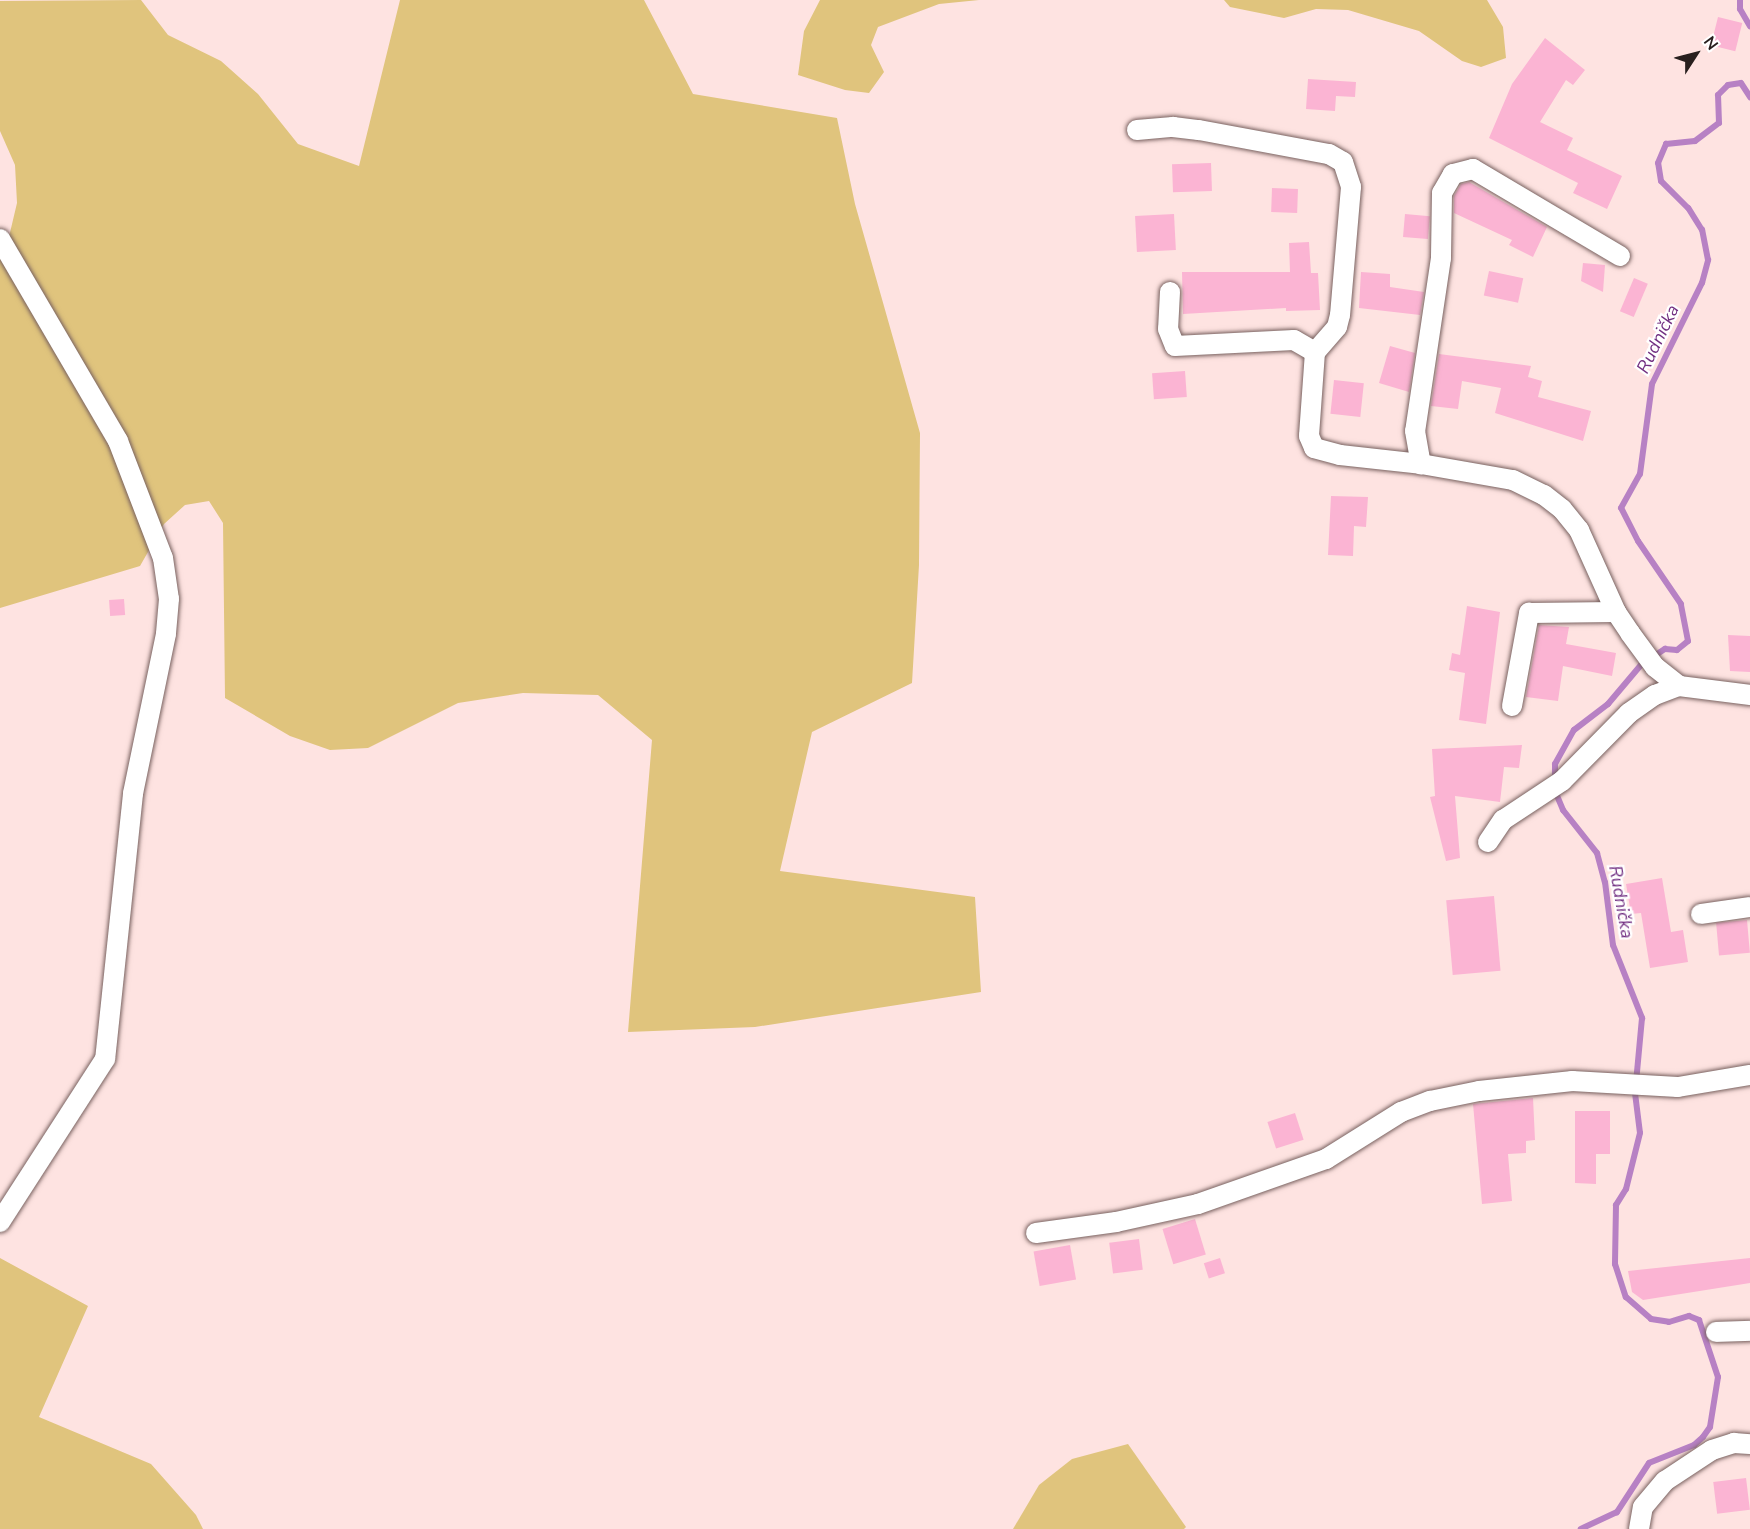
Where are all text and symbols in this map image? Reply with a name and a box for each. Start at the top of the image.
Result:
north arrow [1666,24,1726,84]
text: N [1698,32,1723,55]
water label: Rudnička [1632,301,1684,377]
water label: Rudnička [1604,864,1638,940]

